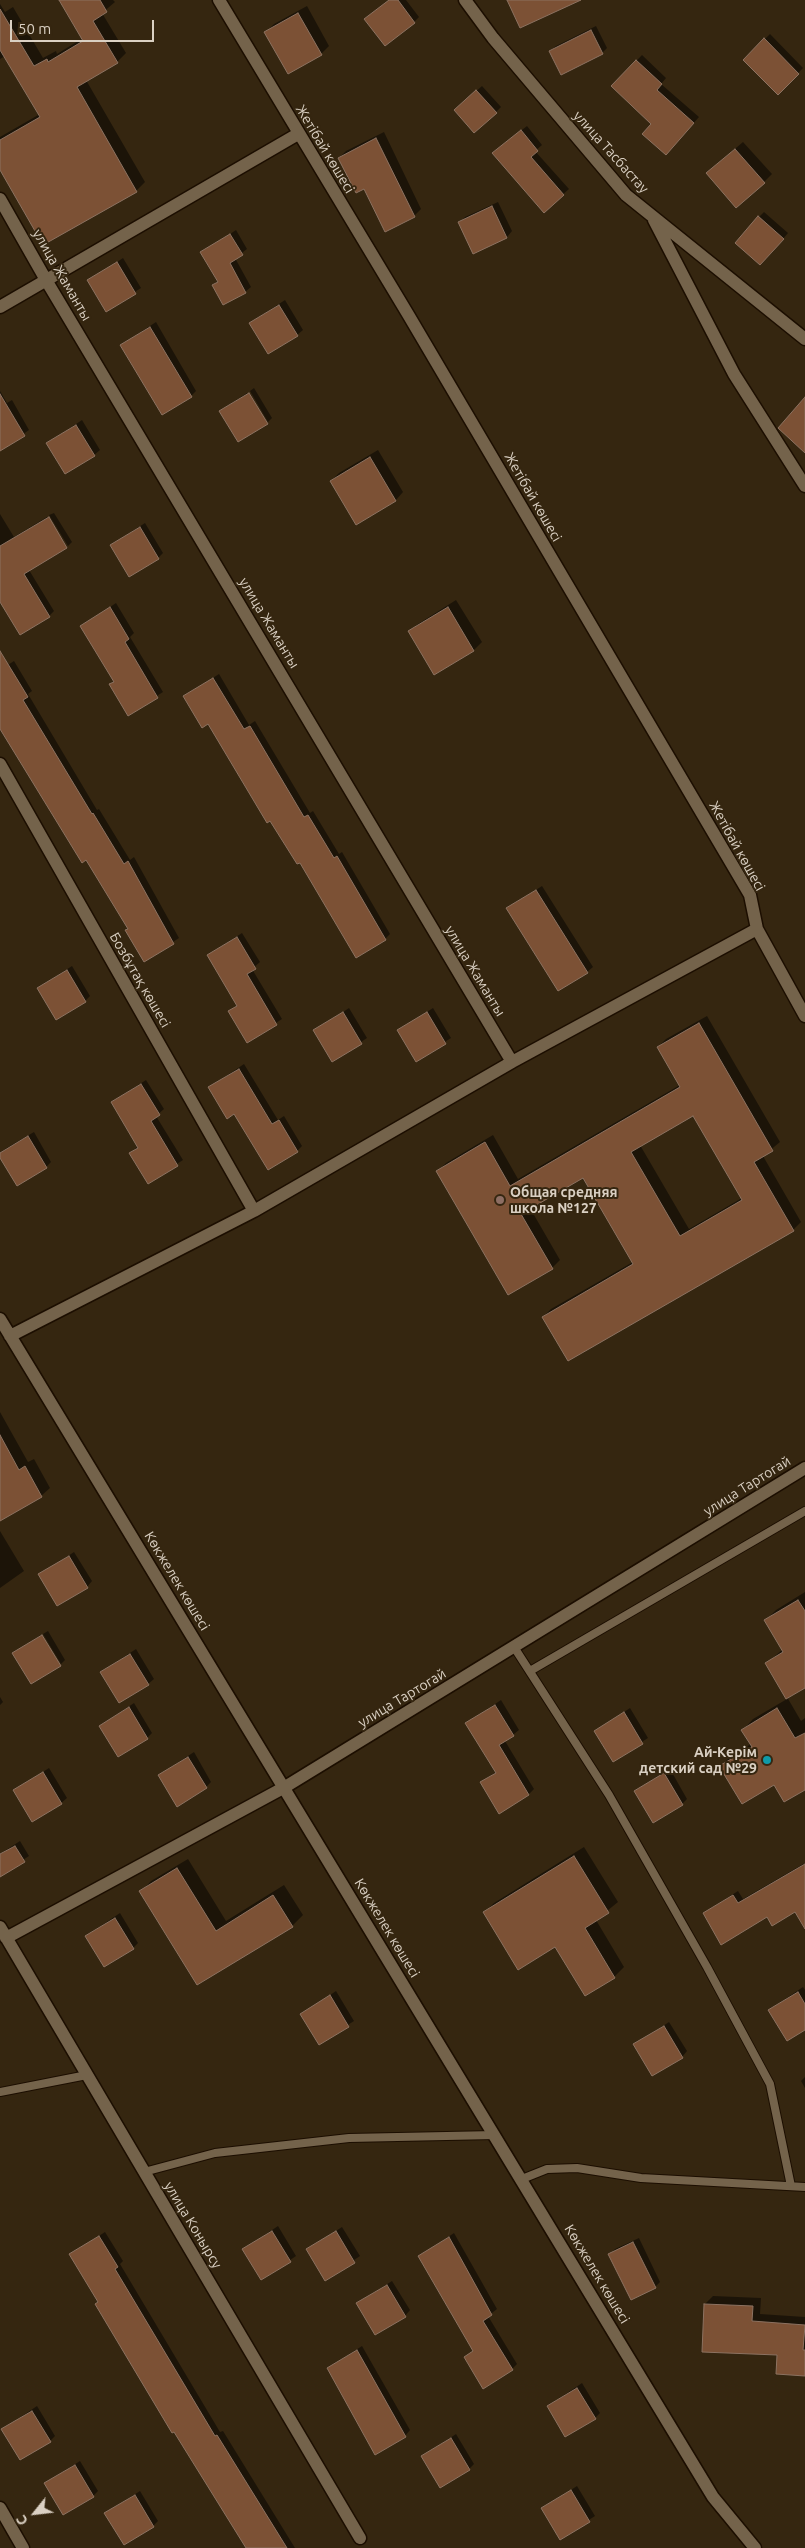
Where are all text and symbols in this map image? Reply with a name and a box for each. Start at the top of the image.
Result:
scale bar [12,10,156,42]
text: 50 m [18,20,51,37]
street label: Жетібай көшесі [292,102,358,196]
street label: улица Тасбастау [570,107,652,197]
street label: улица Жаманты [29,226,95,324]
street label: Жетібай көшесі [501,449,565,545]
street label: улица Жаманты [235,575,303,671]
street label: Жетібай көшесі [705,798,769,894]
street label: улица Жаманты [441,923,509,1019]
street label: Бозбұтақ көшесі [106,929,174,1031]
place label: Общая средняя школа №127 [510,1184,617,1216]
marker: Общая средняя школа №127 [494,1194,506,1206]
street label: улица Тартогай [700,1452,794,1520]
street label: Көкжелек көшесі [141,1528,213,1634]
street label: улица Тартогай [355,1665,449,1731]
place label: Ай-Керім детский сад №29 [639,1744,757,1776]
marker: Ай-Керім детский сад №29 [761,1754,773,1766]
street label: Көкжелек көшесі [351,1875,423,1981]
street label: улица Конырсу [160,2179,226,2271]
street label: Көкжелек көшесі [561,2221,633,2327]
north arrow [10,2488,60,2538]
text: С [13,2512,31,2528]

